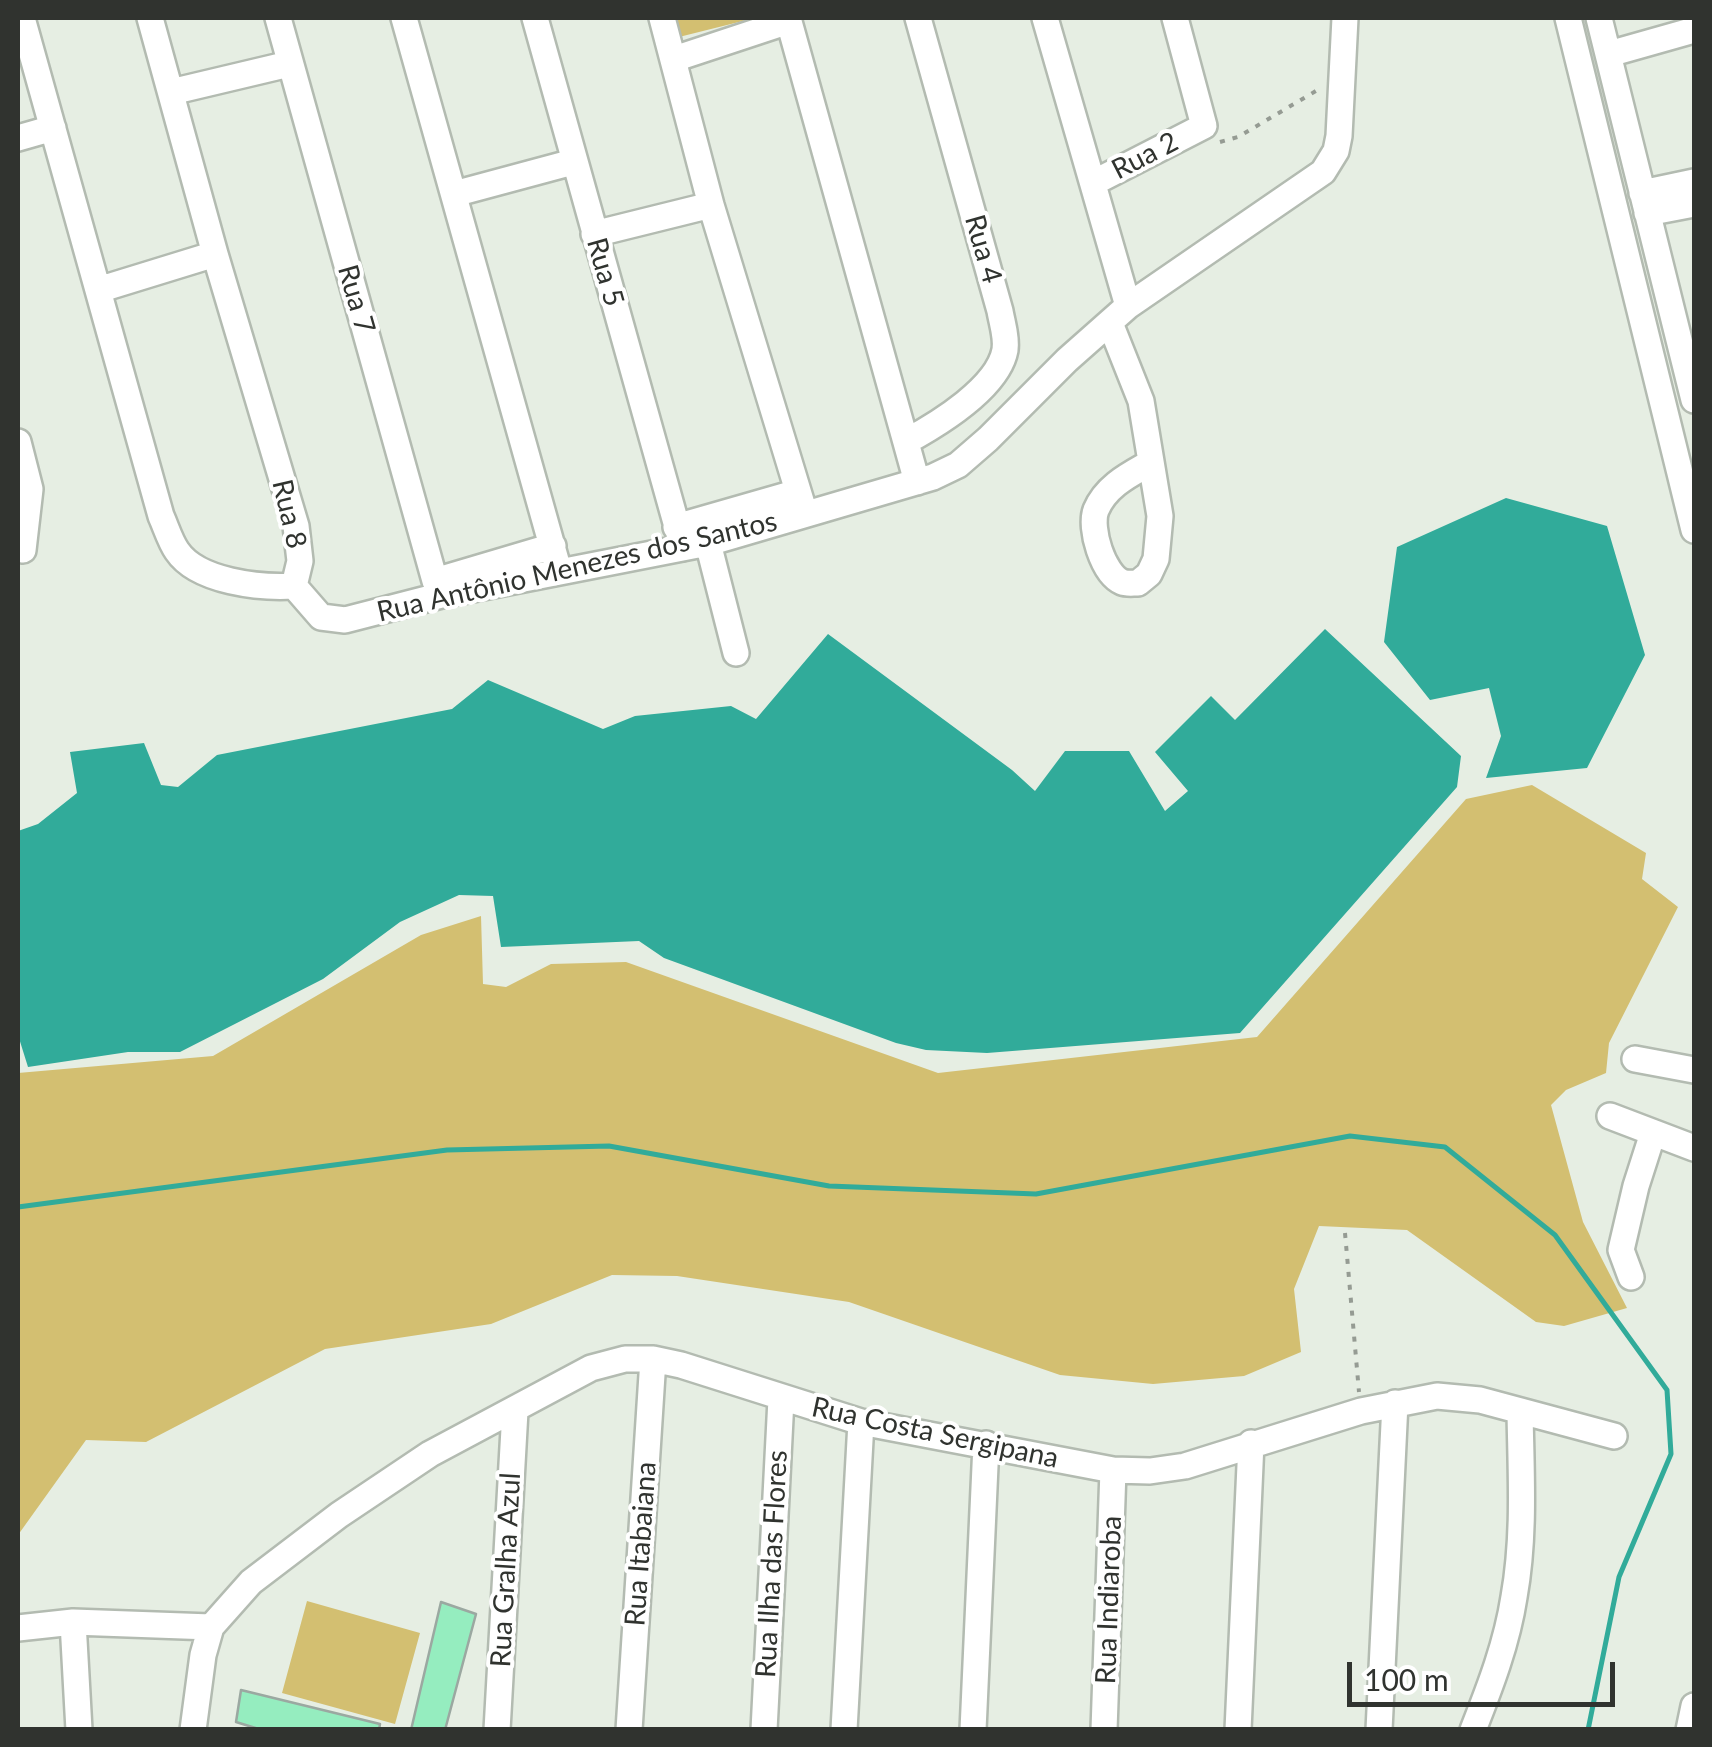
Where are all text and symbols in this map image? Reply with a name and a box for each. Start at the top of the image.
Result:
street label: Rua 2 [1106,125,1184,187]
street label: Rua 4 [957,211,1009,287]
street label: Rua 5 [579,234,631,310]
street label: Rua 7 [330,261,382,337]
street label: Rua 8 [265,476,313,552]
street label: Rua Antônio Menezes dos Santos [374,505,780,629]
street label: Rua Costa Sergipana [809,1390,1061,1476]
street label: Rua Ilha das Flores [749,1449,795,1679]
street label: Rua Itabaiana [618,1461,664,1627]
street label: Rua Gralha Azul [484,1472,528,1668]
street label: Rua Indiaroba [1089,1515,1129,1685]
scale bar [1352,1642,1620,1704]
text: 100 m [1364,1661,1449,1697]

